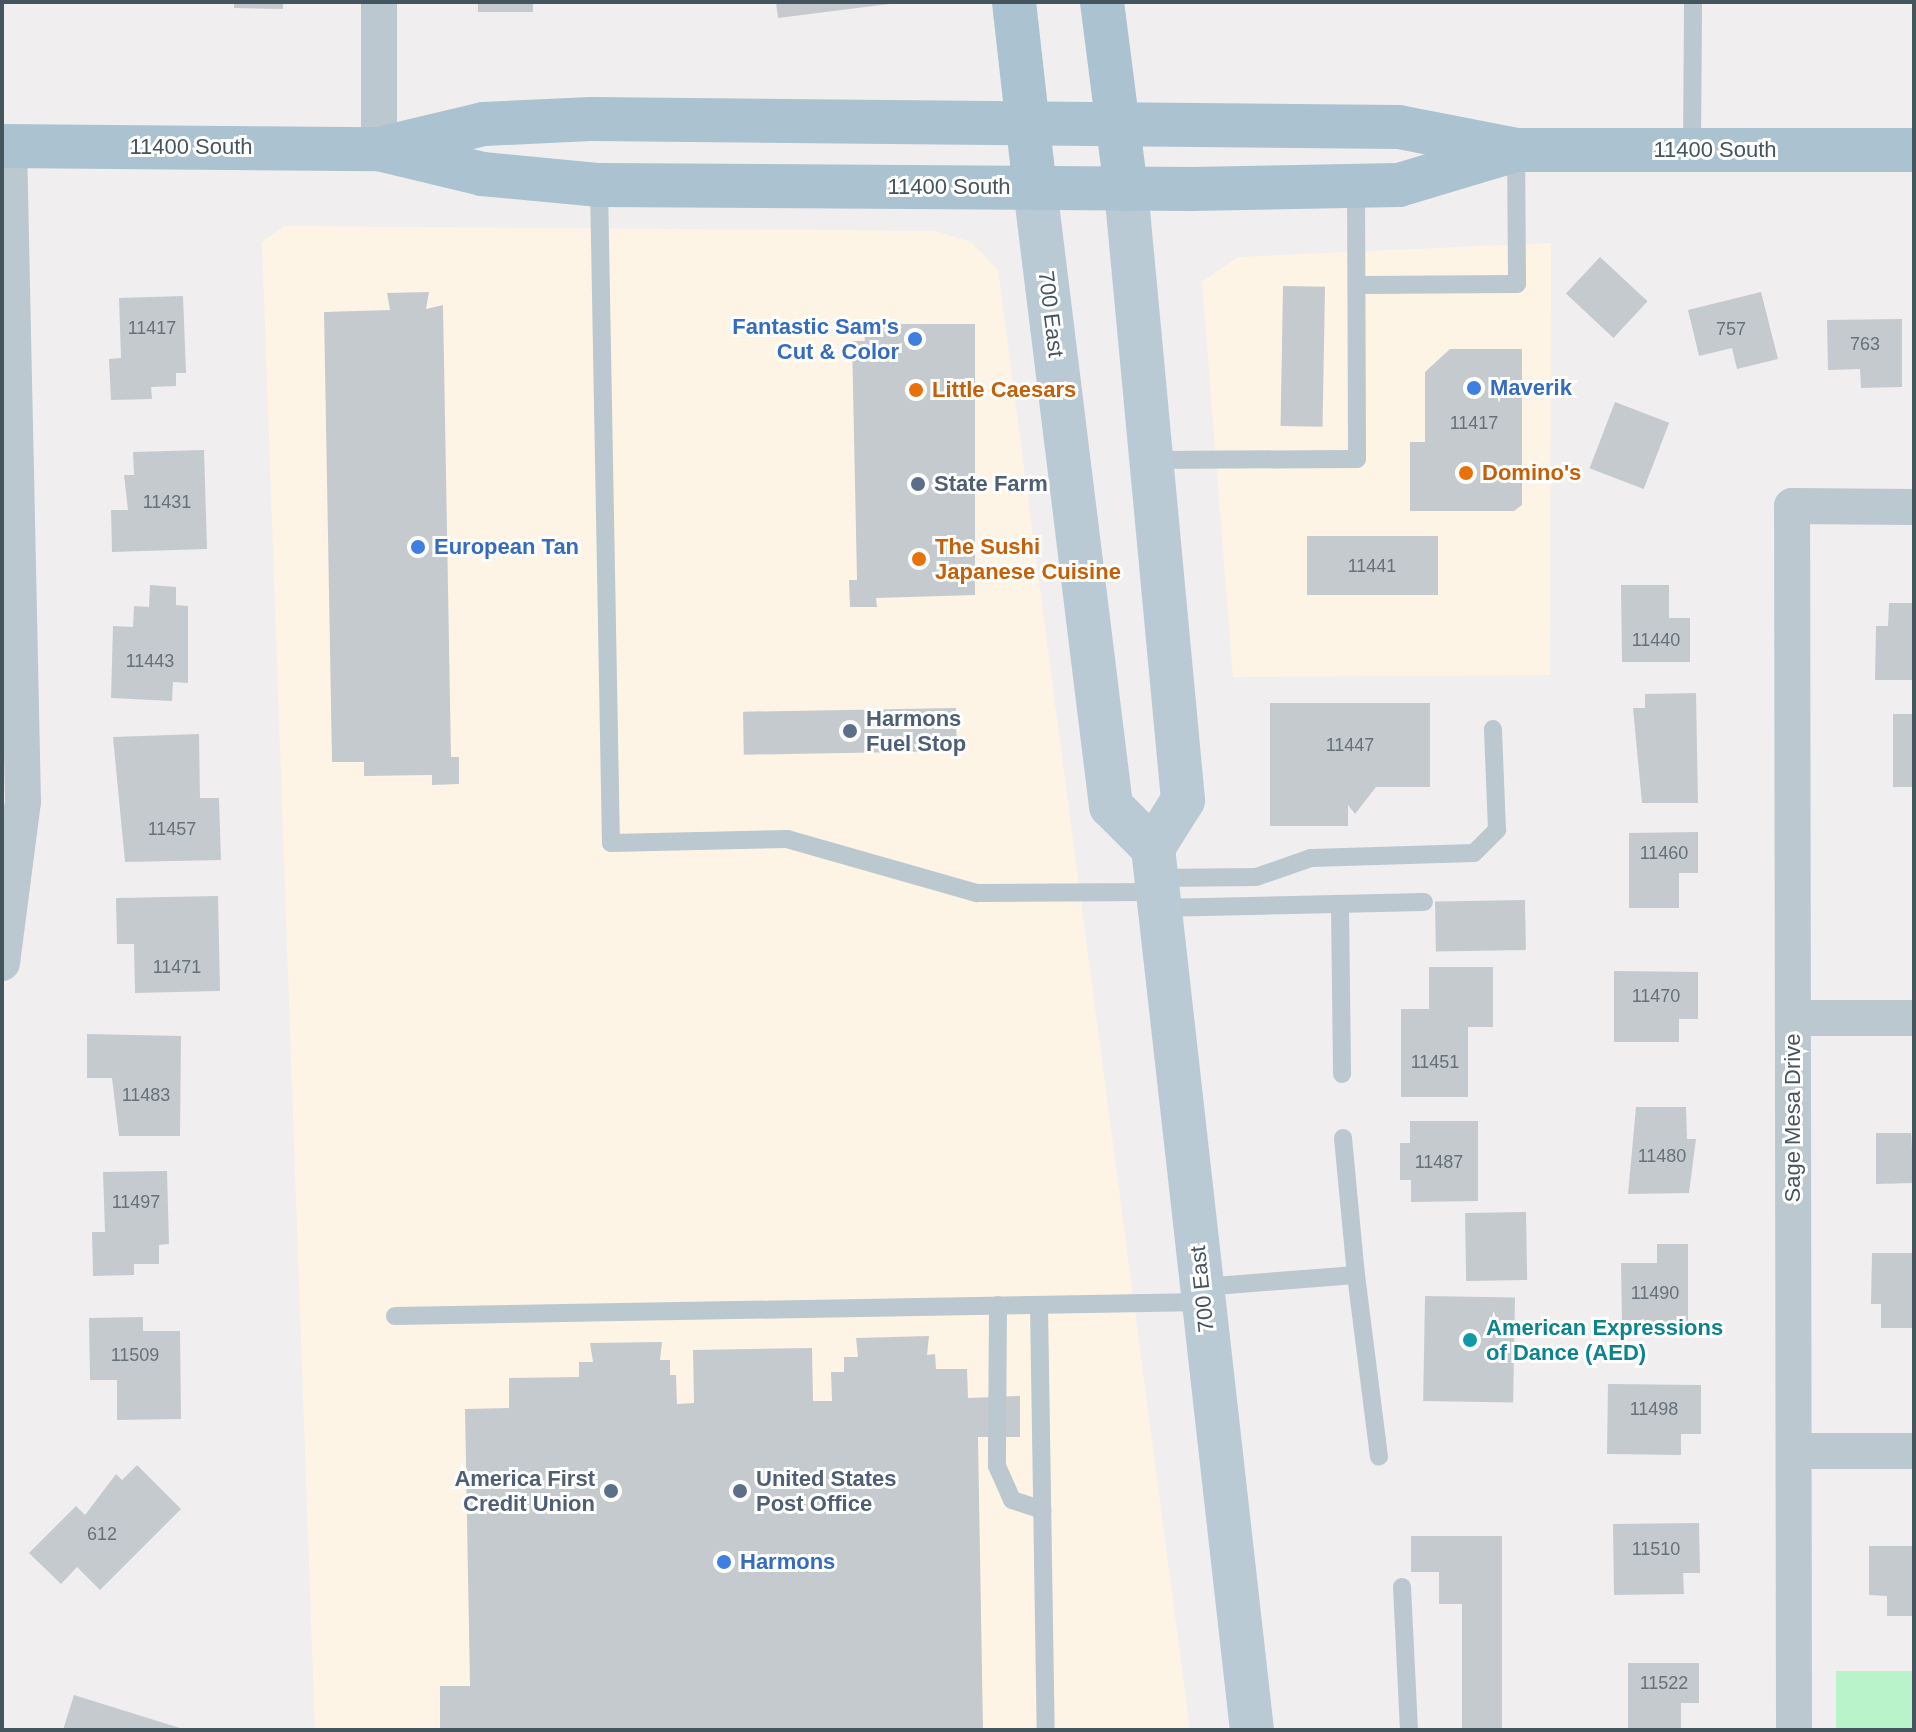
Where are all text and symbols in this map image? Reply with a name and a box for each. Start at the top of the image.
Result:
street label: 11400 South [129,134,253,160]
street label: 11400 South [1653,137,1777,163]
street label: 11400 South [887,174,1011,200]
street label: 700 East [1033,269,1069,359]
place label: Fantastic Sam's Cut & Color [732,313,899,364]
house number: 11417 [128,317,176,339]
house number: 757 [1716,318,1746,340]
marker: Fantastic Sam's Cut & Color [906,330,924,348]
house number: 763 [1850,333,1880,355]
place label: Maverik [1490,375,1572,401]
place label: Little Caesars [932,377,1076,403]
marker: Maverik [1465,379,1483,397]
marker: Little Caesars [907,381,925,399]
house number: 11417 [1450,412,1498,434]
place label: Domino's [1482,460,1581,486]
marker: Domino's [1457,464,1475,482]
place label: State Farm [934,471,1048,497]
marker: State Farm [909,475,927,493]
house number: 11431 [143,491,191,513]
place label: The Sushi Japanese Cuisine [935,533,1121,584]
place label: European Tan [434,534,579,560]
marker: European Tan [409,538,427,556]
marker: The Sushi Japanese Cuisine [910,550,928,568]
house number: 11441 [1348,555,1396,577]
house number: 11440 [1632,629,1680,651]
house number: 11443 [126,650,174,672]
place label: Harmons Fuel Stop [866,705,966,756]
marker: Harmons Fuel Stop [841,722,859,740]
house number: 11447 [1326,734,1374,756]
house number: 11457 [148,818,196,840]
house number: 11460 [1640,842,1688,864]
house number: 11471 [153,956,201,978]
house number: 11470 [1632,985,1680,1007]
street label: Sage Mesa Drive [1780,1034,1806,1202]
house number: 11451 [1411,1051,1459,1073]
house number: 11483 [122,1084,170,1106]
house number: 11480 [1638,1145,1686,1167]
house number: 11487 [1415,1151,1463,1173]
house number: 11497 [112,1191,160,1213]
street label: 700 East [1184,1244,1220,1334]
house number: 11490 [1631,1282,1679,1304]
place label: American Expressions of Dance (AED) [1486,1314,1723,1366]
marker: American Expressions of Dance (AED) [1461,1331,1479,1349]
house number: 11509 [111,1344,159,1366]
house number: 11498 [1630,1398,1678,1420]
place label: America First Credit Union [454,1465,595,1516]
place label: United States Post Office [756,1465,897,1516]
marker: America First Credit Union [602,1482,620,1500]
marker: United States Post Office [731,1482,749,1500]
house number: 612 [87,1523,117,1545]
house number: 11510 [1632,1538,1680,1560]
place label: Harmons [740,1549,835,1575]
marker: Harmons [715,1553,733,1571]
house number: 11522 [1640,1672,1688,1694]

